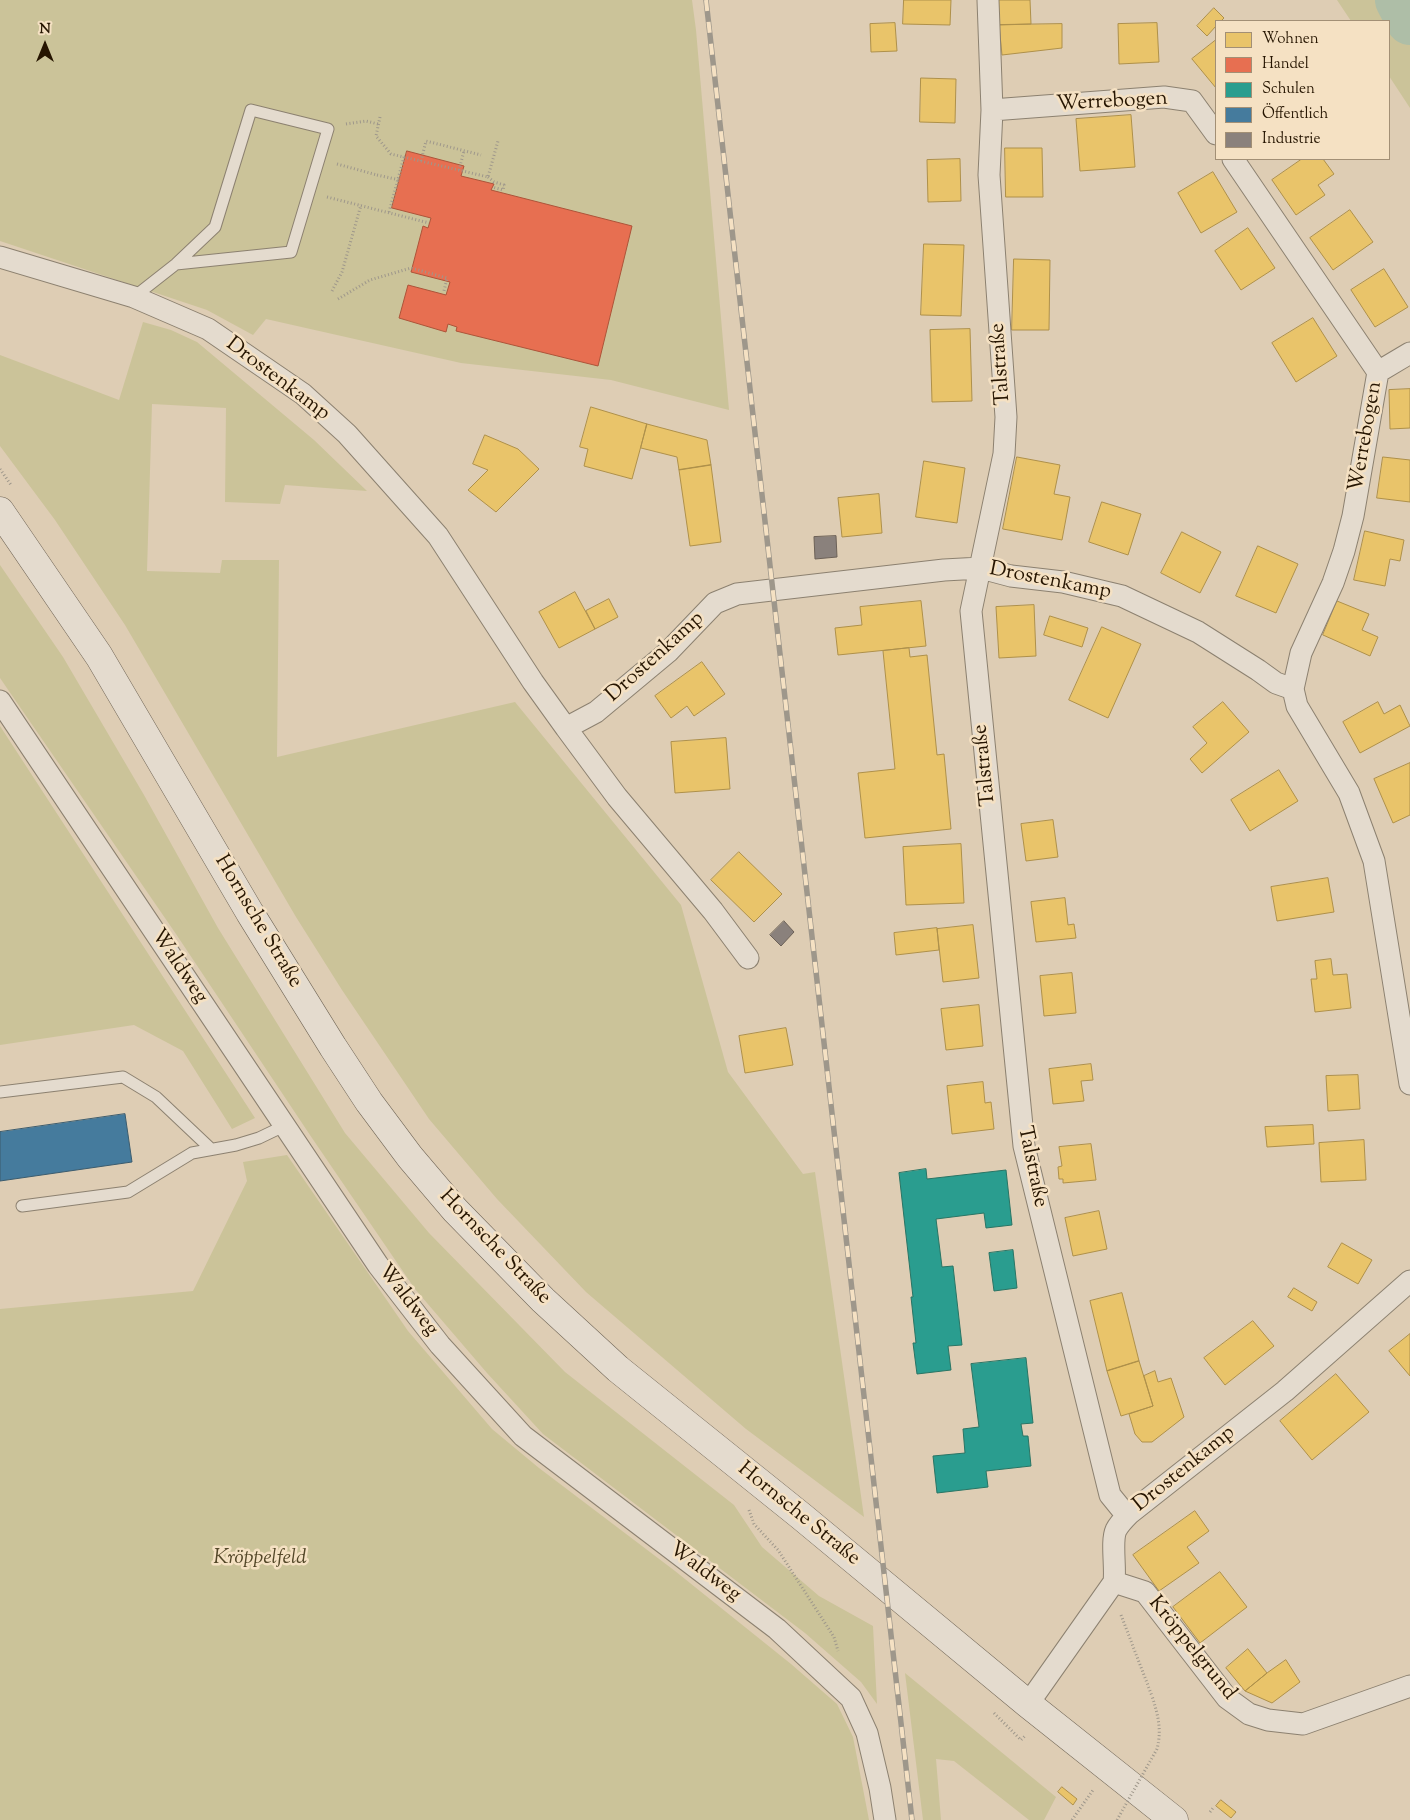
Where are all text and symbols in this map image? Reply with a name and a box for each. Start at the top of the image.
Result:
north arrow [20,20,70,70]
text: N [39,20,51,40]
legend [1215,20,1390,160]
text: Wohnen [1262,29,1319,50]
text: Handel [1262,54,1309,75]
text: Schulen [1262,79,1315,100]
street label: Werrebogen [1056,87,1168,119]
text: Öffentlich [1262,104,1328,125]
text: Industrie [1262,129,1320,150]
street label: Talstraße [987,322,1017,406]
street label: Drostenkamp [220,333,334,427]
street label: Werrebogen [1345,380,1389,494]
street label: Drostenkamp [987,558,1113,606]
street label: Drostenkamp [602,607,710,709]
street label: Talstraße [969,723,1003,807]
street label: Hornsche Straße [207,851,307,993]
street label: Waldweg [144,925,212,1009]
street label: Talstraße [1010,1124,1052,1210]
street label: Hornsche Straße [433,1185,555,1311]
street label: Waldweg [371,1260,443,1342]
street label: Drostenkamp [1129,1421,1241,1519]
street label: Hornsche Straße [732,1458,864,1572]
street label: Waldweg [663,1538,745,1608]
park label: Kröppelfeld [213,1546,307,1572]
street label: Kröppelgrund [1141,1592,1241,1706]

